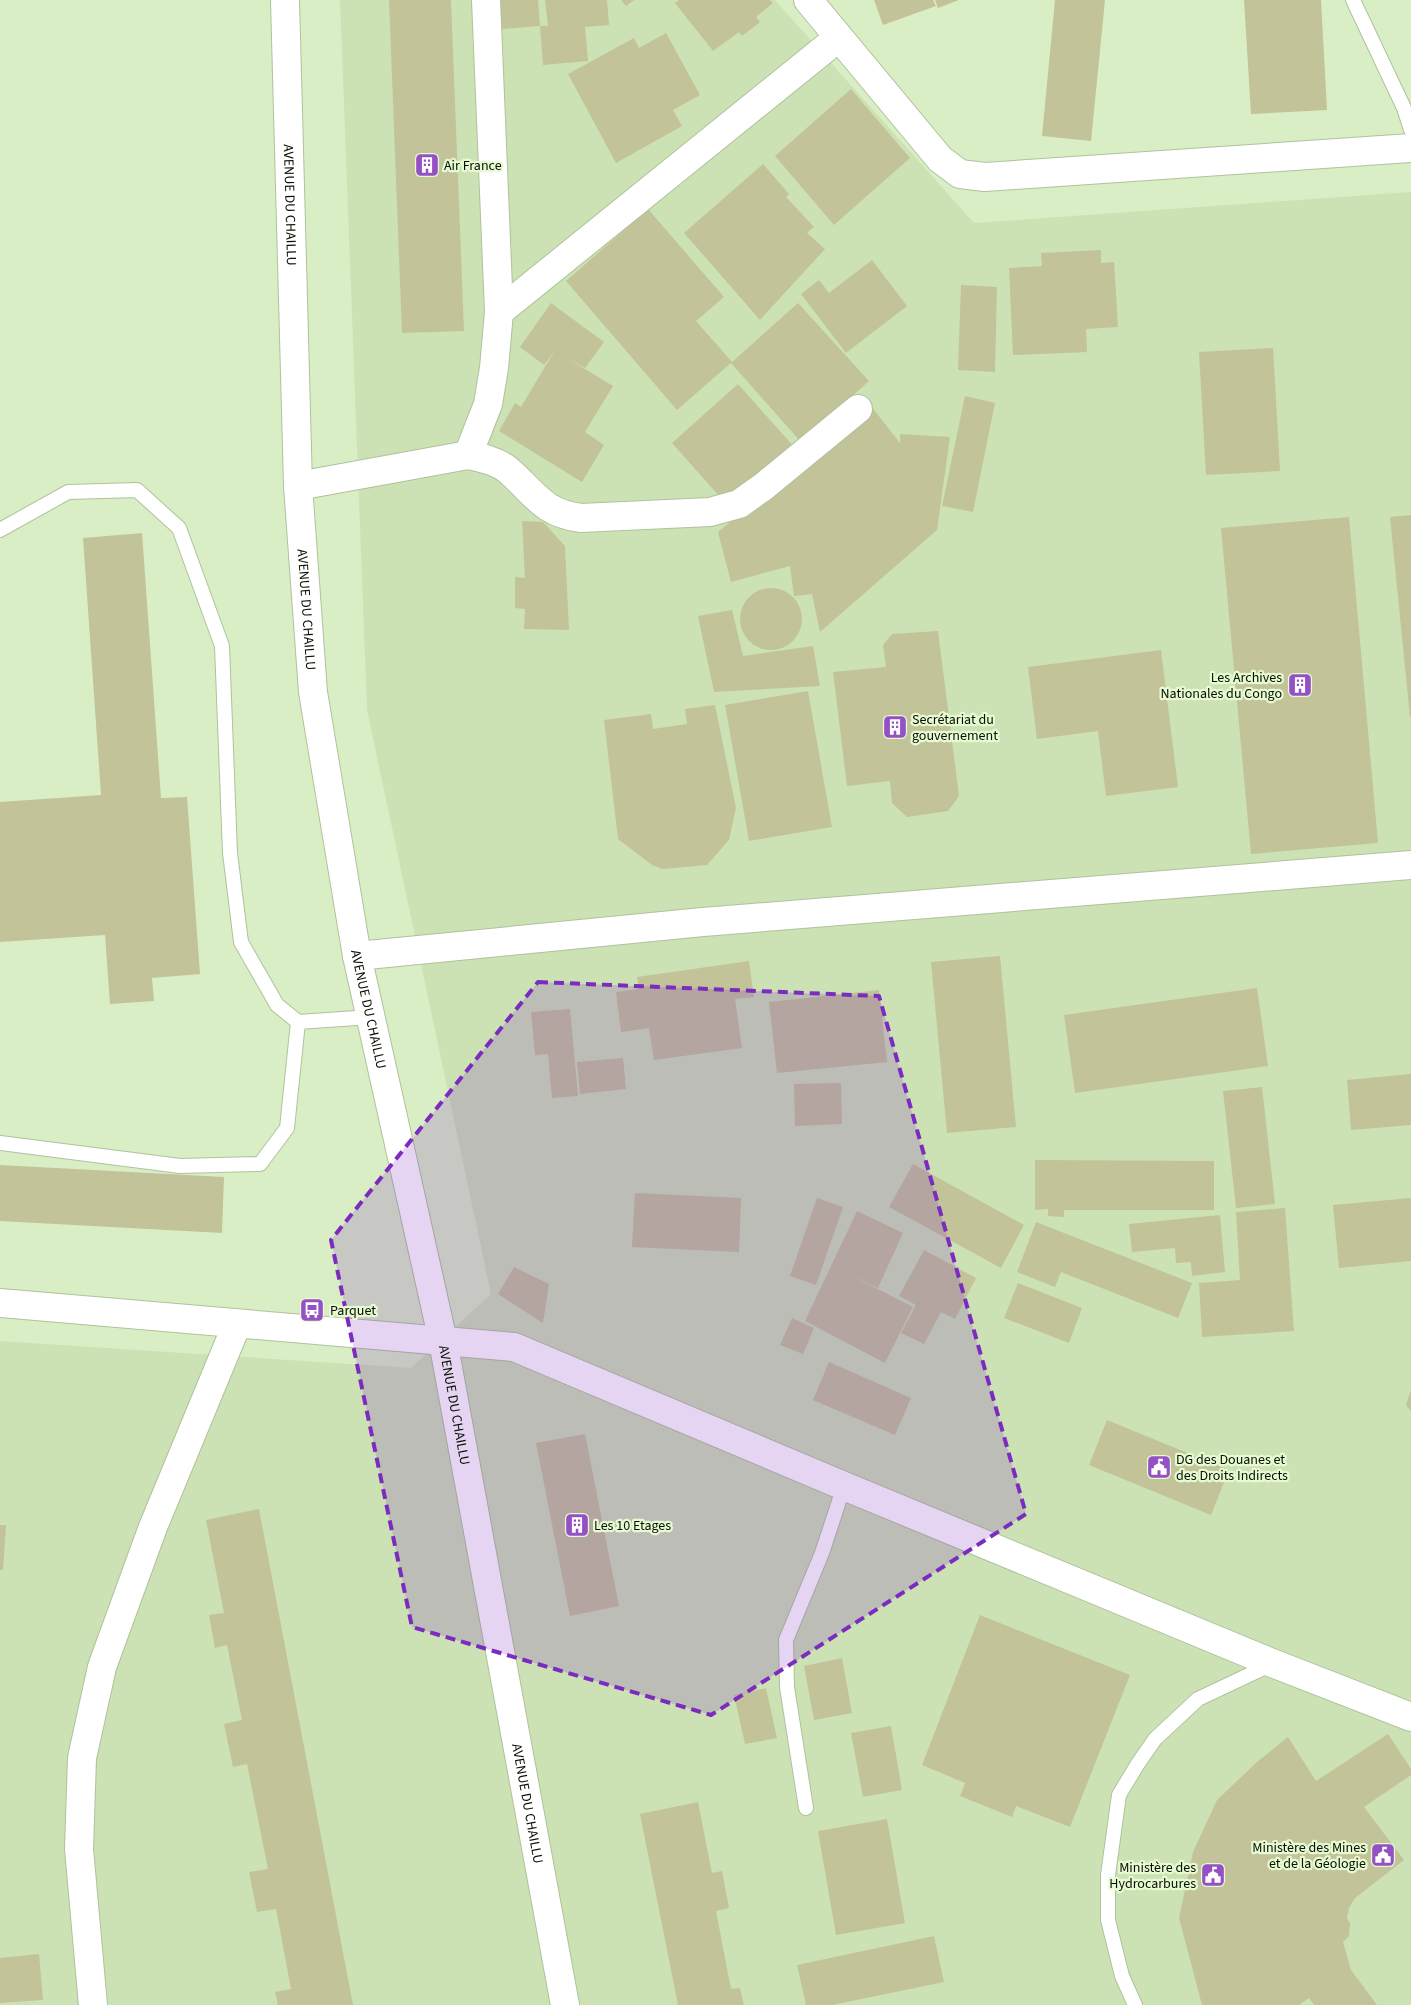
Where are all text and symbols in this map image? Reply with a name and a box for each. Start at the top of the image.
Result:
street label: AVENUE DU CHAILLU [278,144,301,266]
building icon: Air France [414,152,440,178]
place label: Air France [444,156,502,176]
street label: AVENUE DU CHAILLU [292,548,320,671]
place label: Les Archives Nationales du Congo [1161,668,1282,704]
building icon: Les Archives Nationales du Congo [1287,672,1313,698]
place label: Secrétariat du gouvernement [912,710,998,746]
building icon: Secrétariat du gouvernement [882,714,908,740]
street label: AVENUE DU CHAILLU [345,949,391,1071]
bus stop icon: Parquet [299,1297,325,1323]
place label: Parquet [330,1301,376,1321]
street label: AVENUE DU CHAILLU [433,1344,475,1467]
place label: DG des Douanes et des Droits Indirects [1176,1450,1288,1486]
public building icon: DG des Douanes et des Droits Indirects [1146,1454,1172,1480]
building icon: Les 10 Etages [564,1512,590,1538]
place label: Les 10 Etages [594,1516,671,1536]
street label: AVENUE DU CHAILLU [506,1742,548,1865]
place label: Ministère des Mines et de la Géologie [1252,1838,1366,1874]
public building icon: Ministère des Mines et de la Géologie [1370,1842,1396,1868]
place label: Ministère des Hydrocarbures [1109,1858,1196,1894]
public building icon: Ministère des Hydrocarbures [1200,1862,1226,1888]

